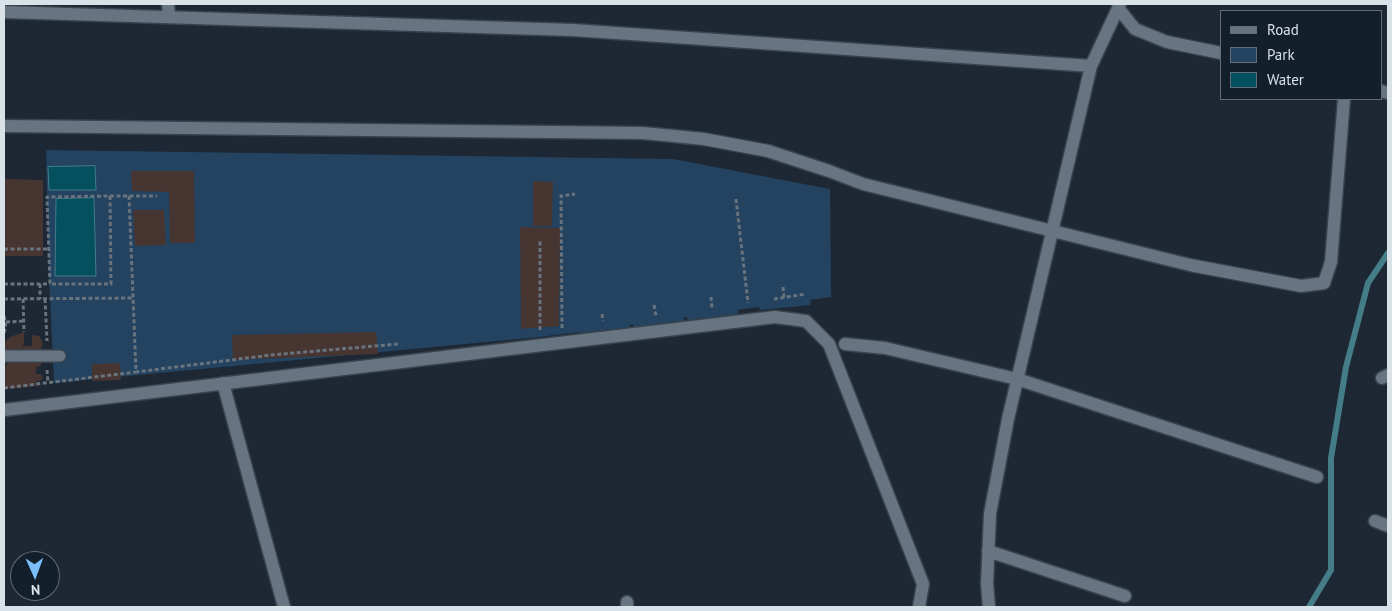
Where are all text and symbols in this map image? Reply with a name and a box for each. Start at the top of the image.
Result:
legend [1220,10,1382,100]
text: Road [1267,20,1299,39]
text: Park [1267,45,1295,64]
text: Water [1267,70,1304,89]
north arrow [10,551,60,601]
text: N [31,581,40,599]

